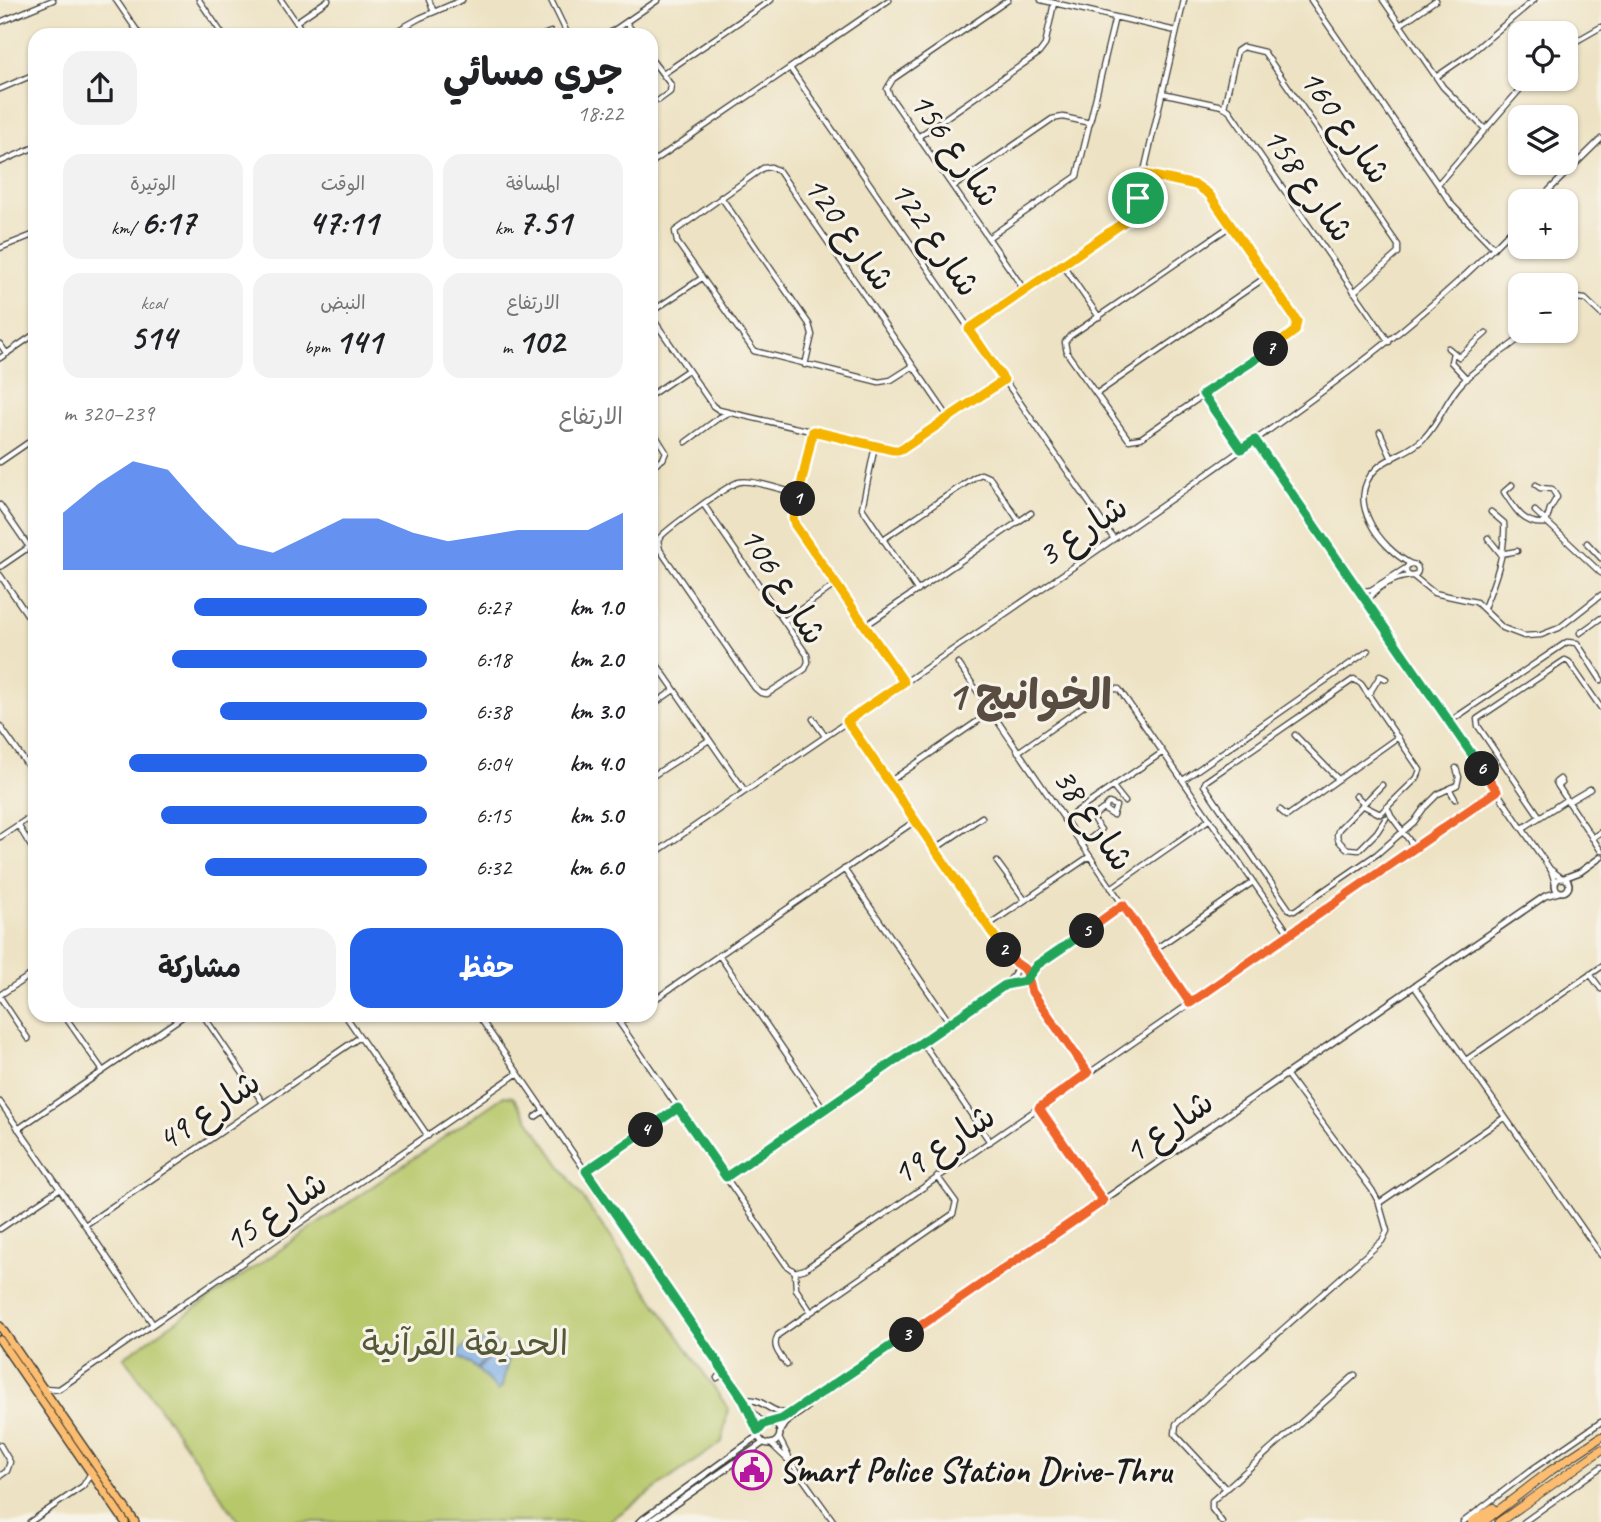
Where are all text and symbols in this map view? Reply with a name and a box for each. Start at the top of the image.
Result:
map controls [1508,21,1578,343]
button: locate [1508,21,1578,91]
text: جري مسائي [443,49,623,96]
button: share [63,51,137,125]
street label: شارع 160 [1288,60,1402,194]
street label: شارع 156 [898,83,1012,217]
text: 18:22 [577,99,623,128]
button: layers [1508,105,1578,175]
street label: شارع 158 [1251,118,1365,252]
street label: شارع 120 [792,167,906,301]
pin [1108,168,1168,228]
street label: شارع 122 [879,171,991,306]
text: الوتيرة [130,172,176,196]
text: الوقت [321,172,365,196]
text: المسافة [506,172,560,196]
icon: arrive [1119,179,1157,217]
button: + [1508,189,1578,259]
text: 6:17 [140,200,195,245]
text: 47:11 [308,200,378,245]
text: 7.51 [518,200,571,245]
text: /km [111,216,140,240]
text: km [495,216,518,240]
button: − [1508,273,1578,343]
text: kcal [140,291,166,315]
text: النبض [320,291,366,315]
text: الارتفاع [506,291,560,315]
text: 514 [130,315,176,360]
text: 141 [335,319,382,364]
text: 102 [517,319,564,364]
pin: 7 [1254,332,1288,366]
text: bpm [304,335,335,359]
text: m [502,335,517,359]
text: 7 [1266,336,1275,360]
text: 239–320 m [63,399,154,428]
text: الارتفاع [559,402,623,431]
pin: 1 [780,482,816,516]
street label: شارع 3 [1028,484,1137,579]
text: 1 [793,486,802,510]
street label: شارع 106 [728,518,837,654]
text: 6:27 [475,593,511,622]
text: 1.0 km [569,593,623,622]
text: 6:18 [475,645,511,674]
text: 2.0 km [569,645,623,674]
district label: الخوانيج 1 [946,669,1112,722]
text: 6:38 [475,697,511,726]
text: 3.0 km [569,697,623,726]
text: 6:04 [475,749,511,778]
text: 4.0 km [569,749,623,778]
pin: 6 [1464,752,1500,786]
text: 6 [1477,756,1486,780]
street label: شارع 38 [1041,759,1145,881]
text: 6:15 [475,801,511,830]
text: 5.0 km [570,801,623,830]
text: 6:32 [475,853,511,882]
text: 6.0 km [569,853,623,882]
pin: 5 [1070,914,1104,948]
text: 5 [1082,918,1091,942]
button: مشاركة [63,928,336,1008]
button: حفظ [350,928,623,1008]
pin: 2 [986,932,1021,968]
text: 2 [999,937,1008,961]
street label: شارع 49 [148,1059,270,1163]
street label: شارع 1 [1114,1079,1223,1175]
street label: شارع 19 [883,1093,1005,1197]
pin: 4 [628,1112,664,1148]
text: 4 [641,1117,650,1141]
street label: شارع 15 [215,1160,337,1264]
pin: 3 [890,1318,925,1352]
park label: الحديقة القرآنية [362,1321,568,1366]
text: 3 [902,1322,911,1346]
place label: Smart Police Station Drive-Thru [779,1448,1174,1493]
public building icon: Smart Police Station Drive-Thru [731,1449,773,1491]

